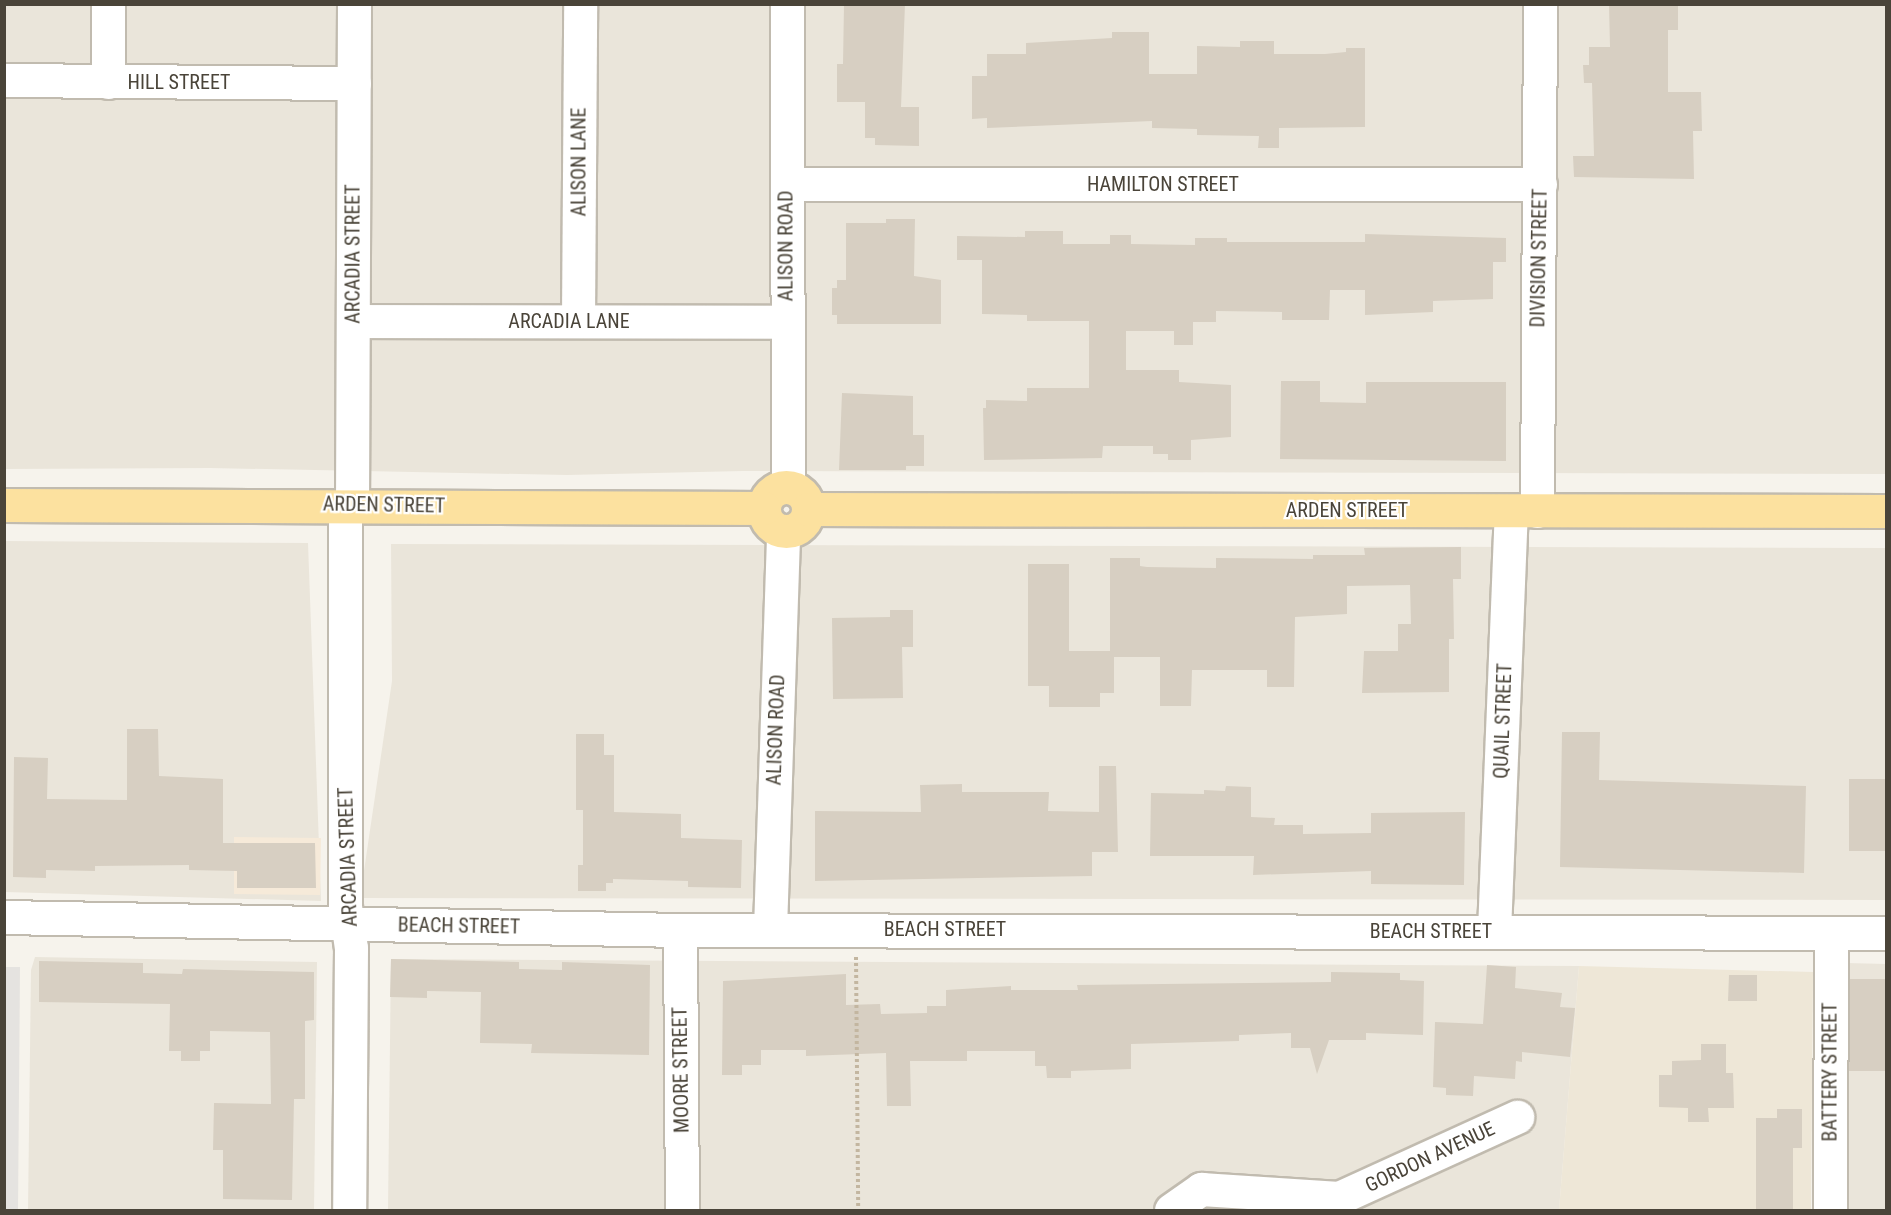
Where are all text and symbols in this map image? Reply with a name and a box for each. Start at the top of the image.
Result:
street label: HILL STREET [128,70,230,94]
street label: ALISON LANE [567,108,591,216]
street label: HAMILTON STREET [1087,172,1239,196]
street label: ARCADIA STREET [341,184,365,324]
street label: DIVISION STREET [1526,188,1552,328]
street label: ALISON ROAD [774,191,798,301]
street label: ARCADIA LANE [508,309,630,333]
street label: ARDEN STREET [323,492,445,518]
street label: ARDEN STREET [1286,498,1408,522]
street label: QUAIL STREET [1489,663,1517,779]
street label: ALISON ROAD [762,674,790,786]
street label: ARCADIA STREET [334,787,362,927]
street label: BEACH STREET [398,913,520,939]
street label: BEACH STREET [884,917,1006,941]
street label: BEACH STREET [1370,919,1492,943]
street label: BATTERY STREET [1818,1002,1842,1142]
street label: MOORE STREET [668,1007,694,1133]
street label: GORDON AVENUE [1361,1116,1499,1198]

